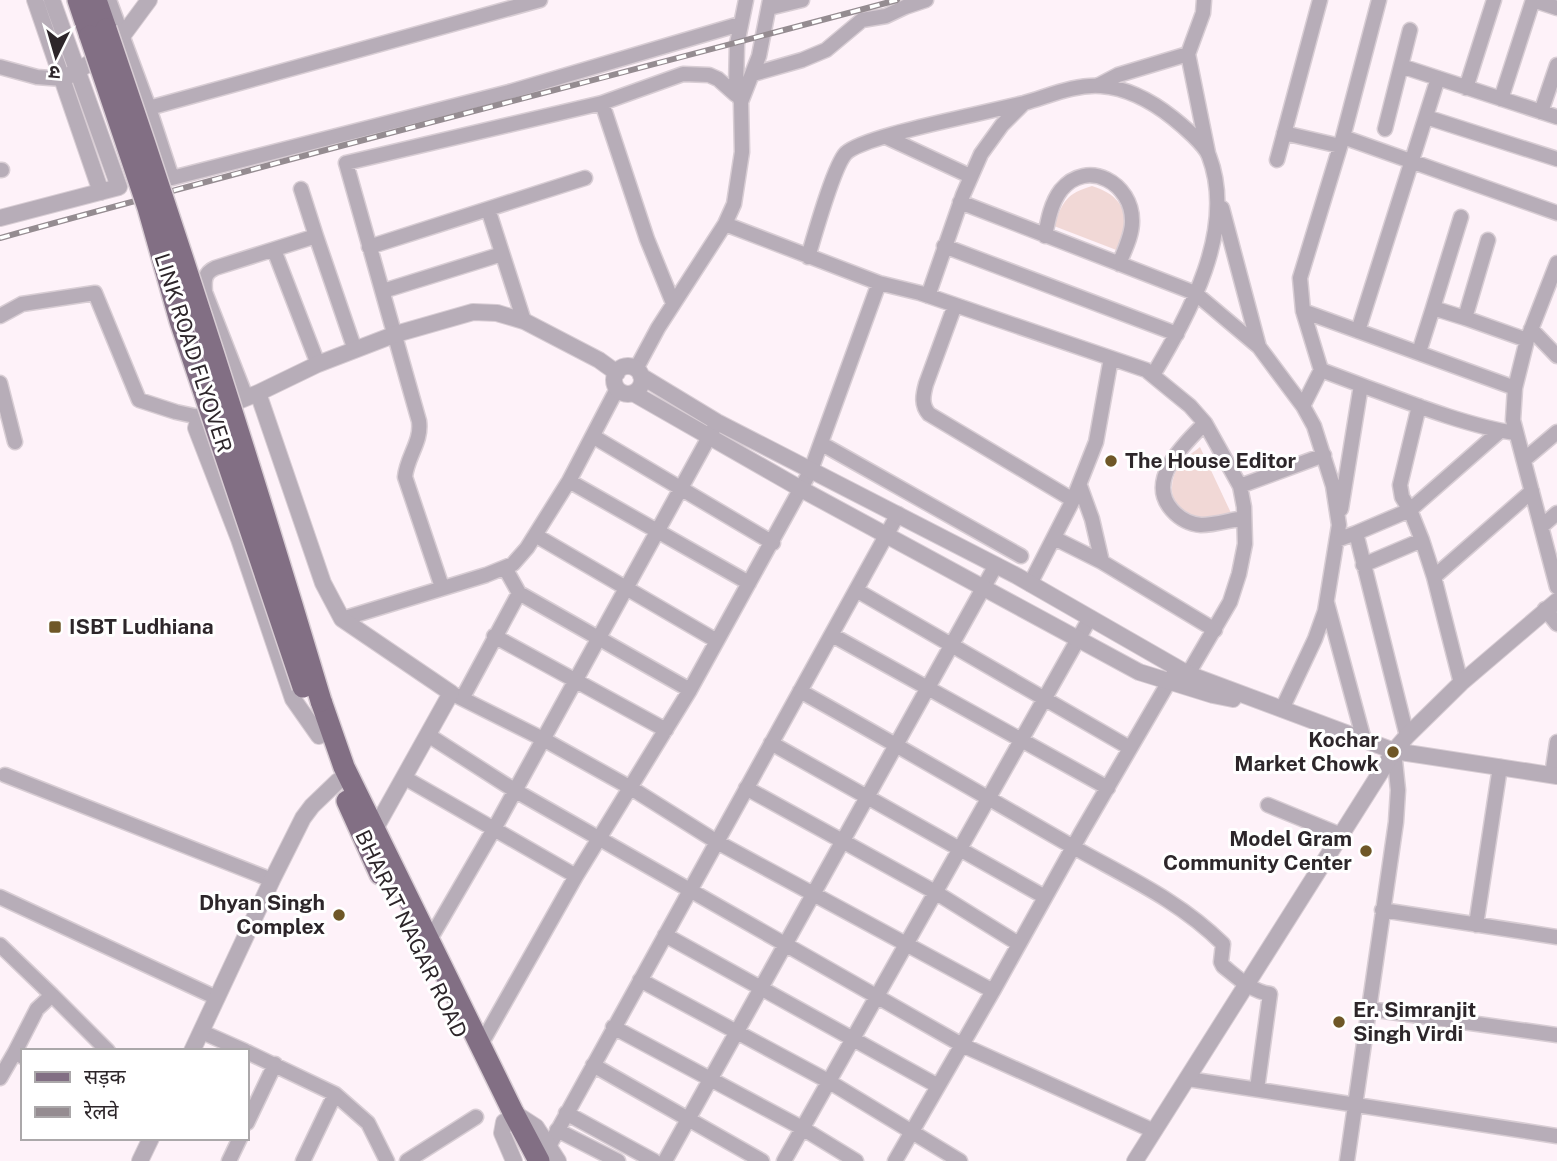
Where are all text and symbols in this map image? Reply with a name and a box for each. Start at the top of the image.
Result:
north arrow [21,21,91,91]
text: उ [47,61,61,84]
street label: LINK ROAD FLYOVER [149,250,238,456]
place label: The House Editor [1125,448,1297,473]
marker: The House Editor [1103,453,1119,469]
place label: ISBT Ludhiana [69,614,214,639]
marker: ISBT Ludhiana [47,619,63,635]
place label: Kochar Market Chowk [1234,727,1379,776]
marker: Kochar Market Chowk [1385,744,1401,760]
street label: BHARAT NAGAR ROAD [350,826,473,1042]
place label: Model Gram Community Center [1163,826,1352,875]
marker: Model Gram Community Center [1358,843,1374,859]
place label: Dhyan Singh Complex [199,890,325,939]
marker: Dhyan Singh Complex [331,907,347,923]
place label: Er. Simranjit Singh Virdi [1353,997,1476,1046]
marker: Er. Simranjit Singh Virdi [1331,1014,1347,1030]
legend [21,1049,248,1140]
text: सड़क [84,1064,126,1089]
text: रेलवे [83,1099,119,1124]

